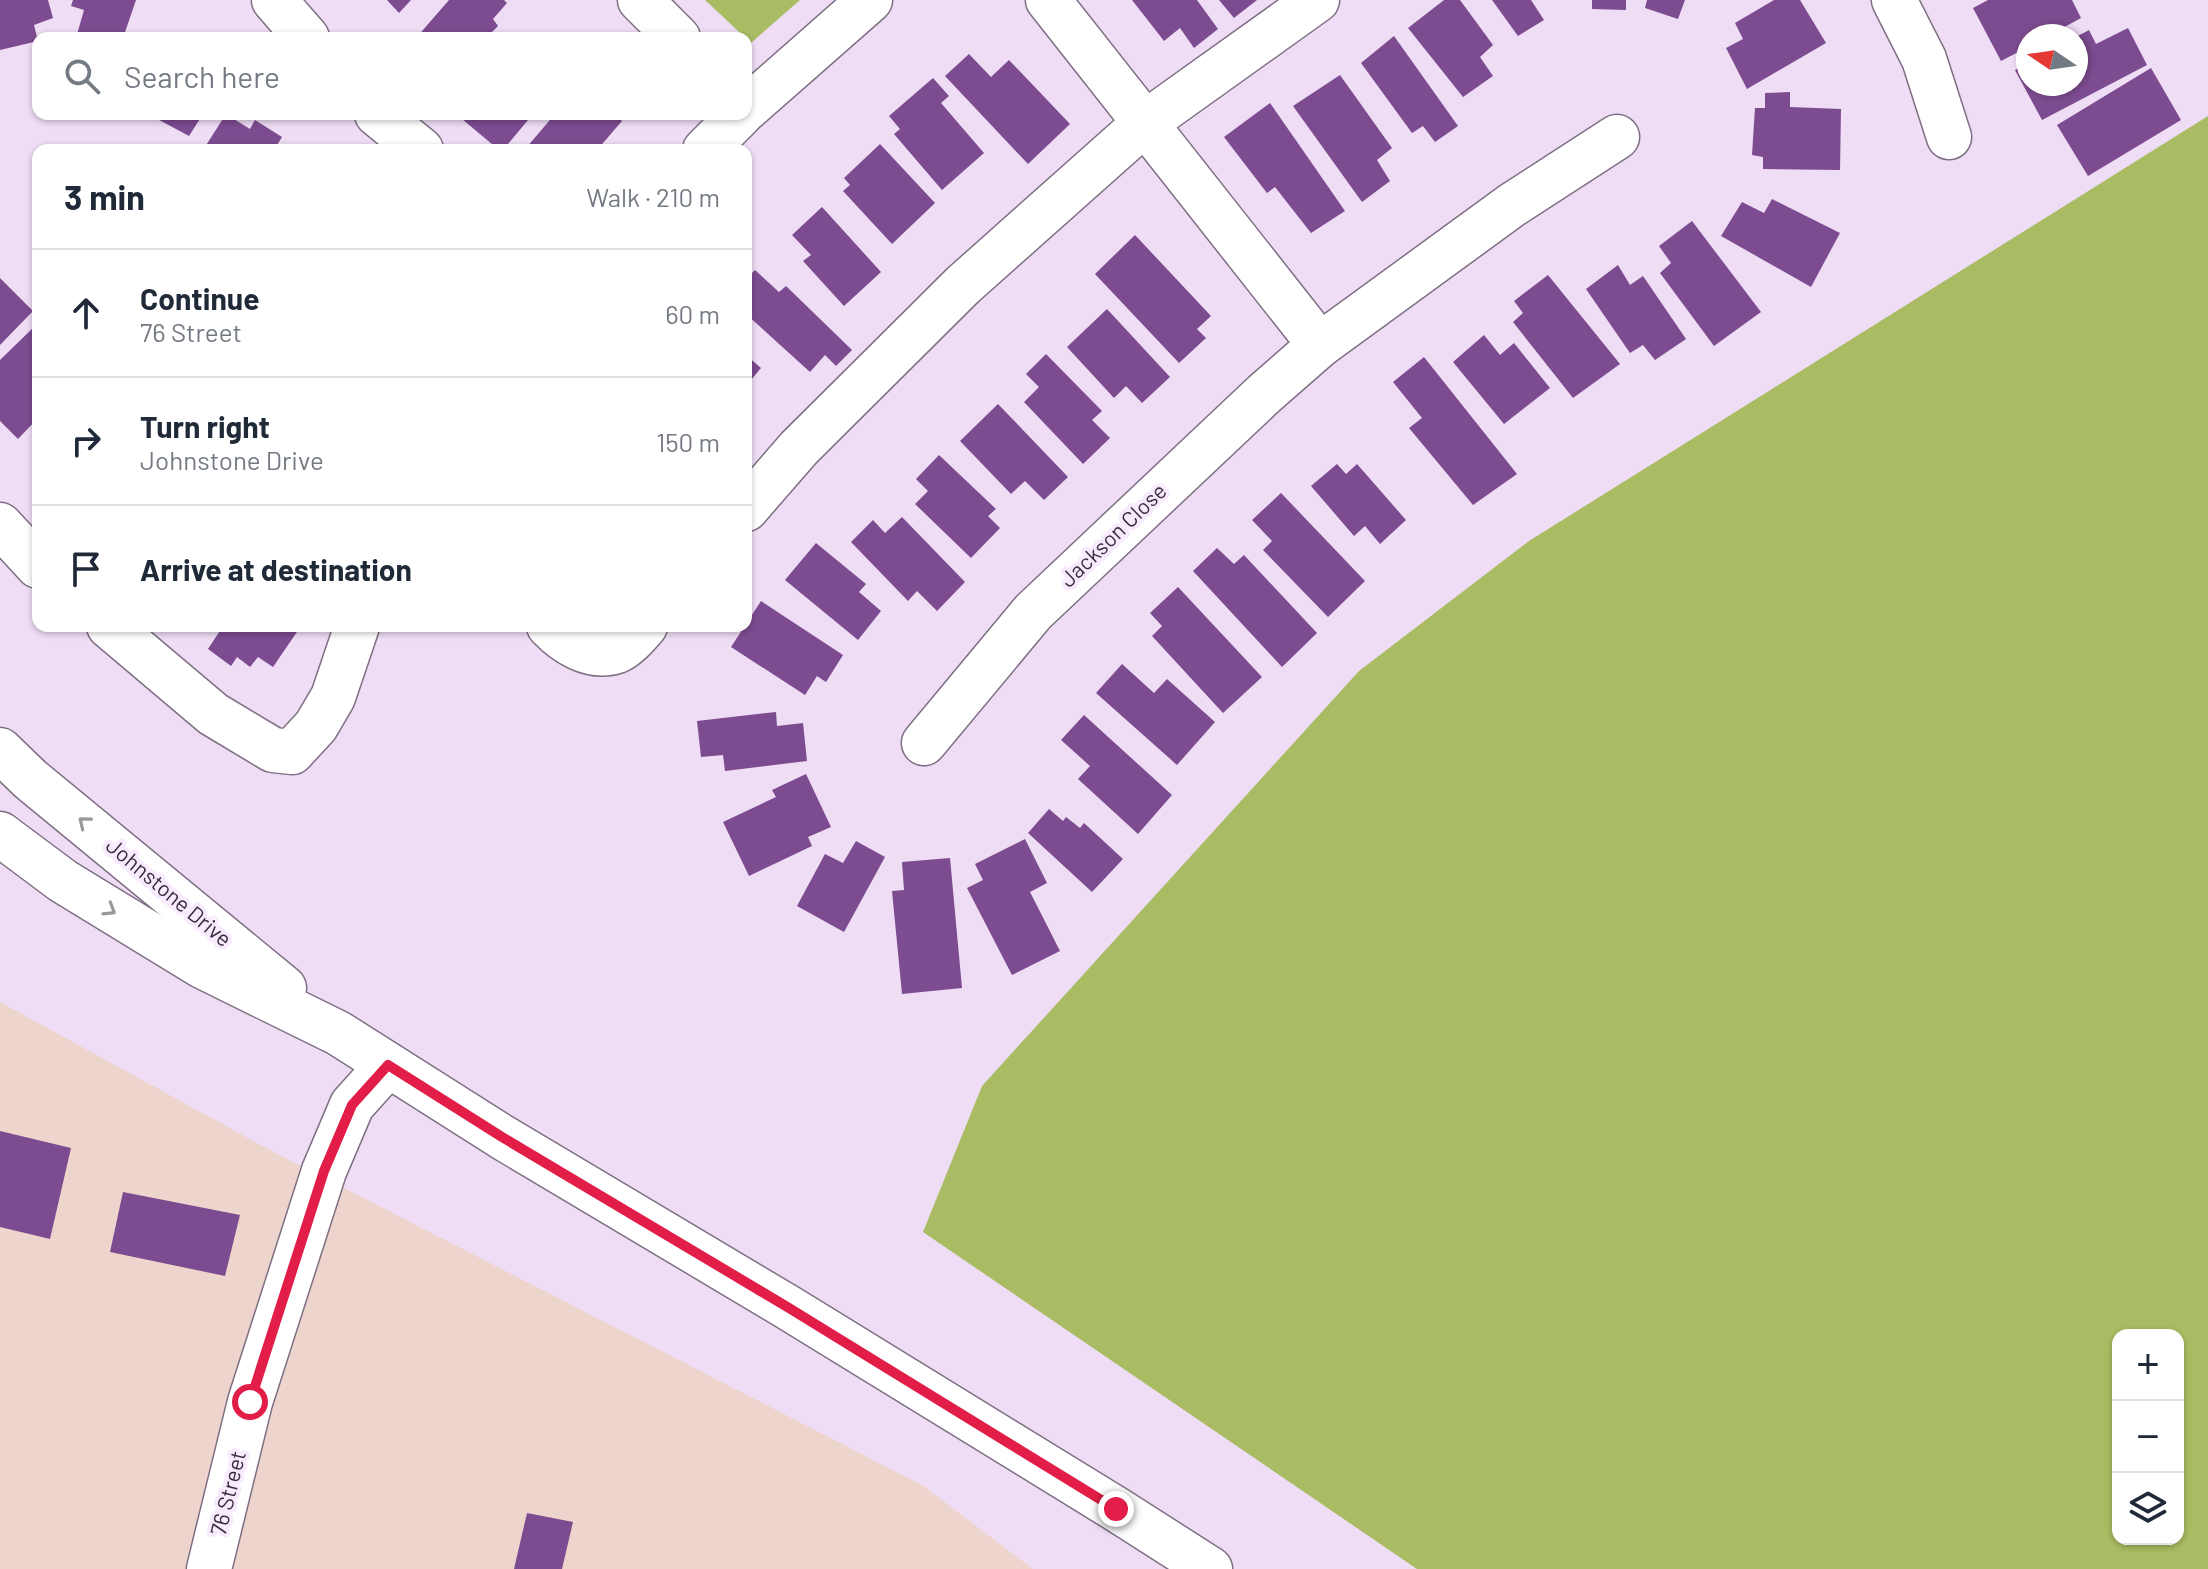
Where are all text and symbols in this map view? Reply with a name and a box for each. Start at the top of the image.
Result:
north arrow [2016,24,2088,96]
search box [32,32,752,120]
icon: search [60,54,104,98]
text: Search here [124,58,280,94]
text: 3 min [64,176,145,217]
text: Walk · 210 m [586,181,720,212]
text: Continue [140,280,260,316]
icon: ahead [64,291,108,335]
text: 60 m [665,298,720,329]
text: 76 Street [140,316,242,347]
text: Turn right [140,408,270,444]
icon: right [64,419,108,463]
text: 150 m [656,426,720,457]
text: Johnstone Drive [140,444,324,475]
street label: Jackson Close [1054,477,1171,592]
icon: arrive [64,547,108,591]
text: Arrive at destination [140,551,412,587]
one-way arrow [79,817,93,832]
street label: Johnstone Drive [102,831,238,951]
one-way arrow [101,900,116,916]
map controls [2112,1329,2184,1545]
button: + [2112,1329,2184,1401]
route start [232,1384,268,1420]
button: − [2112,1401,2184,1473]
street label: 76 Street [204,1448,250,1538]
button: layers [2112,1473,2184,1545]
route end [1098,1491,1134,1527]

